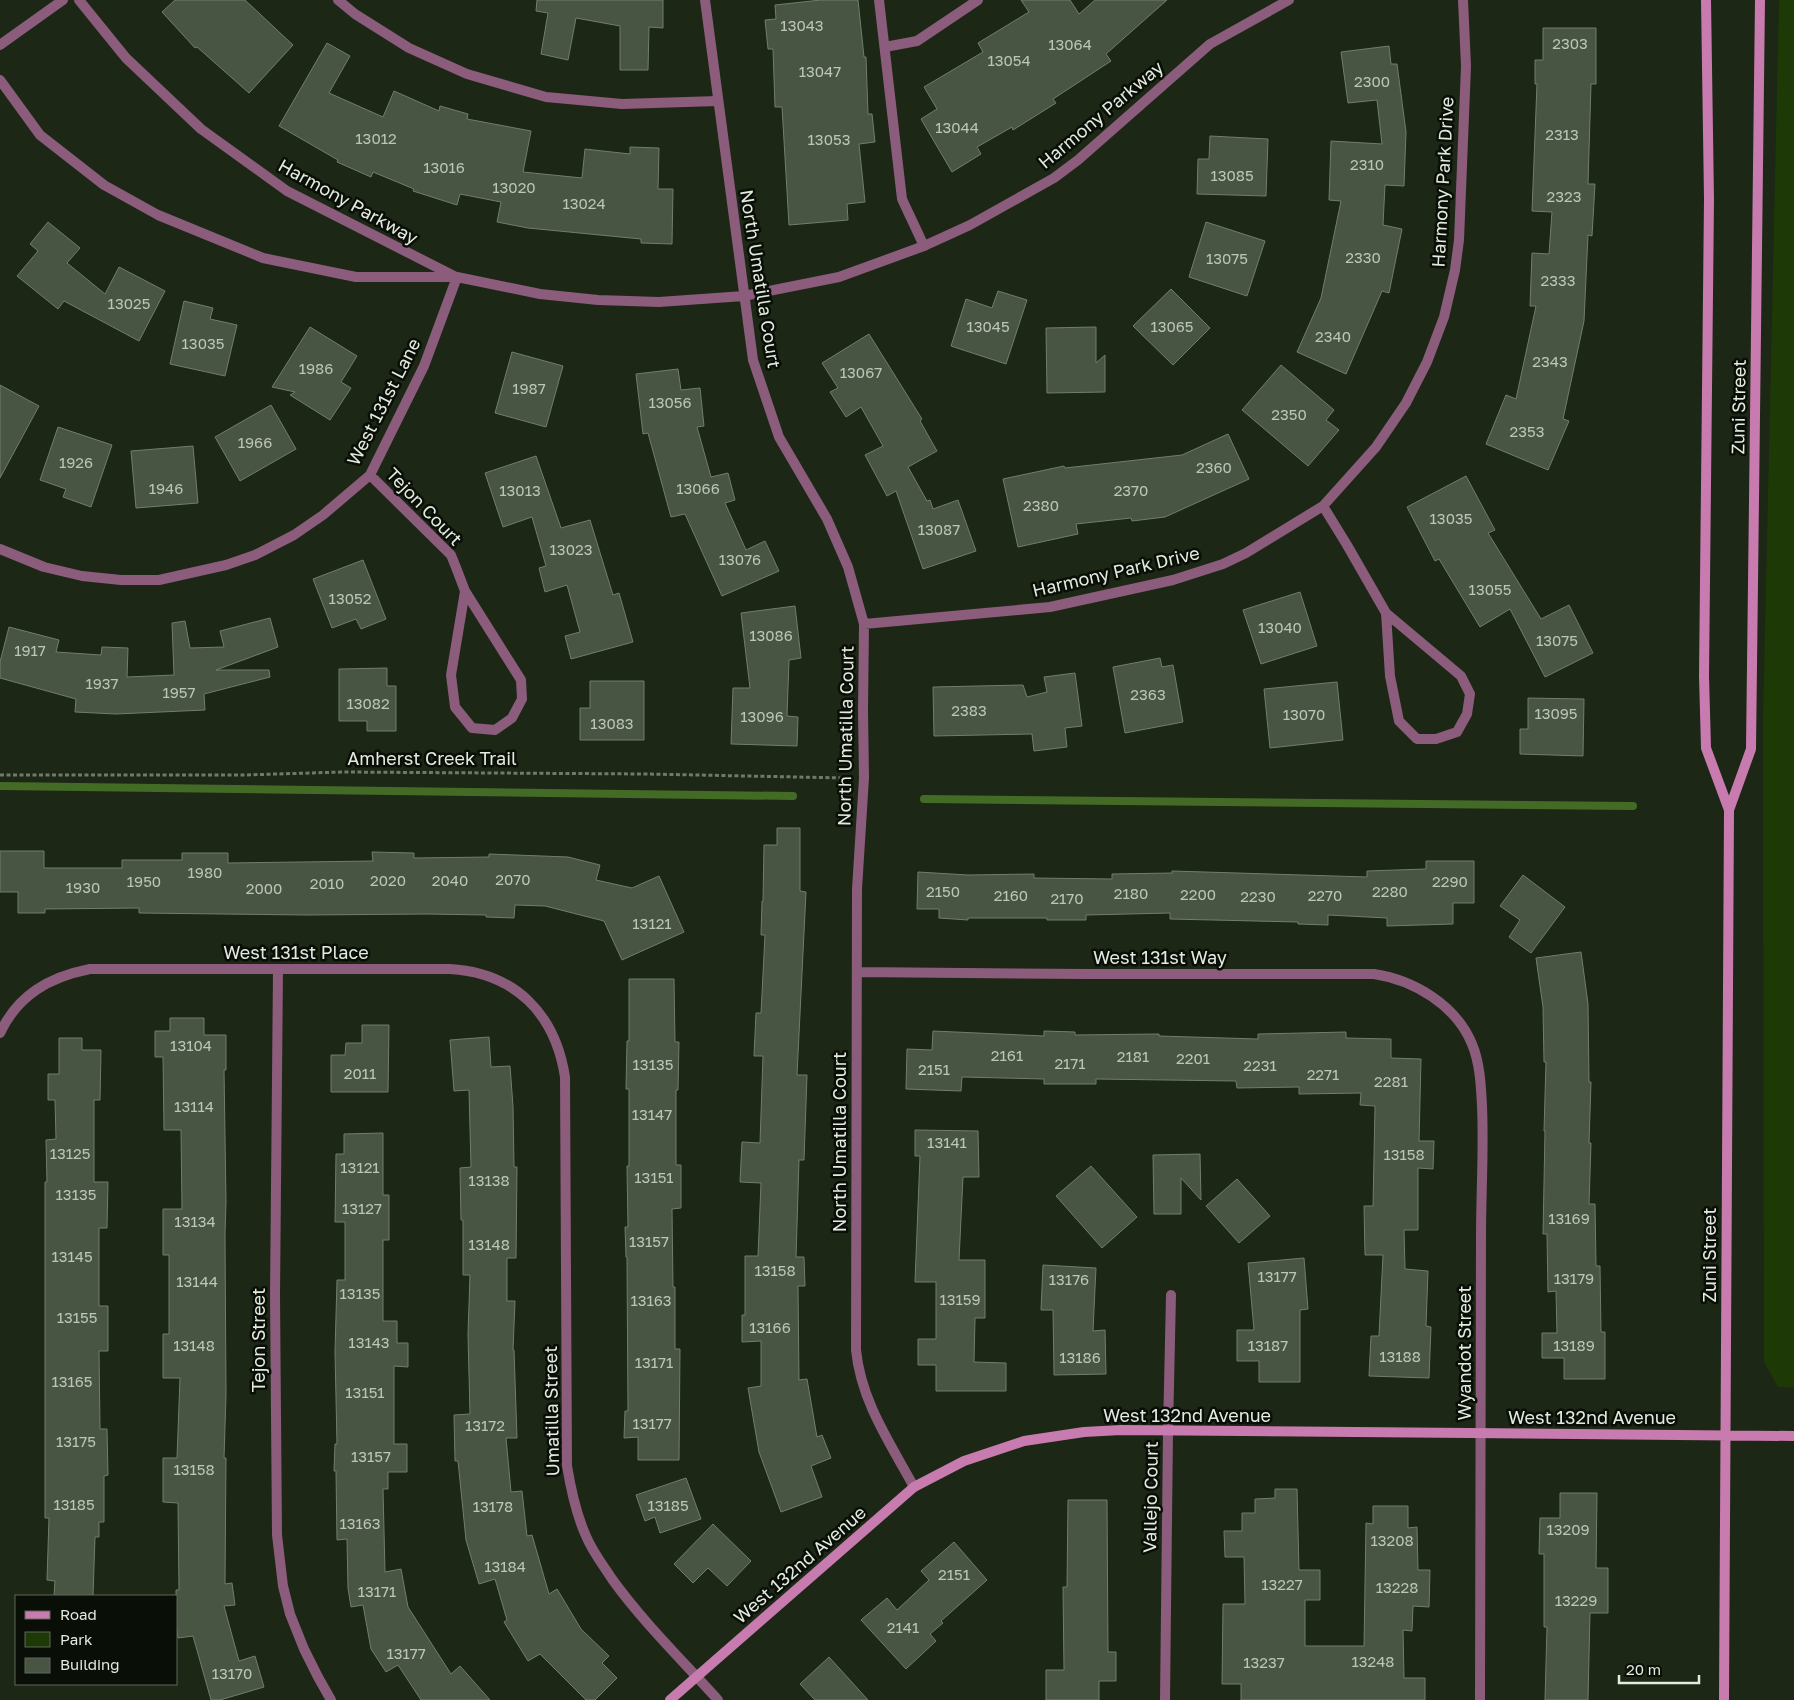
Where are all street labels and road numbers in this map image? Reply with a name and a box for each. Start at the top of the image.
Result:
street label: Harmony Parkway [1033,56,1167,173]
street label: Harmony Park Drive [1427,96,1457,268]
street label: Harmony Parkway [275,154,422,249]
street label: North Umatilla Court [736,188,786,370]
street label: West 131st Lane [342,334,425,469]
street label: Zuni Street [1726,359,1750,455]
street label: Tejon Court [382,463,467,550]
street label: Harmony Park Drive [1030,541,1202,601]
street label: North Umatilla Court [832,646,858,826]
street label: Amherst Creek Trail [347,747,517,769]
street label: West 131st Place [223,941,369,963]
street label: West 131st Way [1093,946,1227,968]
street label: North Umatilla Court [828,1052,850,1232]
street label: Zuni Street [1698,1207,1720,1303]
street label: Wyandot Street [1453,1286,1475,1420]
street label: Tejon Street [247,1288,269,1392]
street label: Umatilla Street [539,1346,563,1476]
street label: West 132nd Avenue [1103,1404,1271,1426]
street label: West 132nd Avenue [1508,1406,1676,1428]
street label: Vallejo Court [1138,1441,1162,1553]
street label: West 132nd Avenue [729,1501,870,1628]

